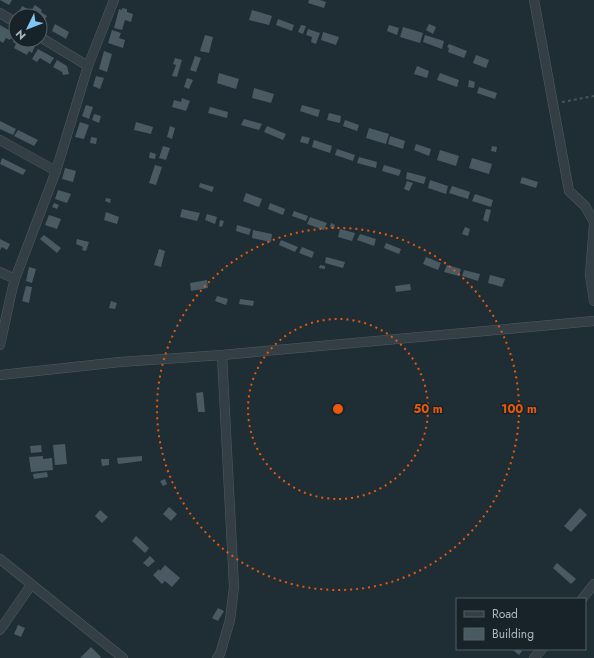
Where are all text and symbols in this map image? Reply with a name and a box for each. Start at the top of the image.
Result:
north arrow [8,8,48,48]
text: N [12,26,30,43]
text: 50 m [413,400,443,418]
text: 100 m [501,400,537,418]
centre of rings [331,402,345,416]
legend [456,598,586,650]
text: Road [492,605,518,623]
text: Building [492,625,534,643]

